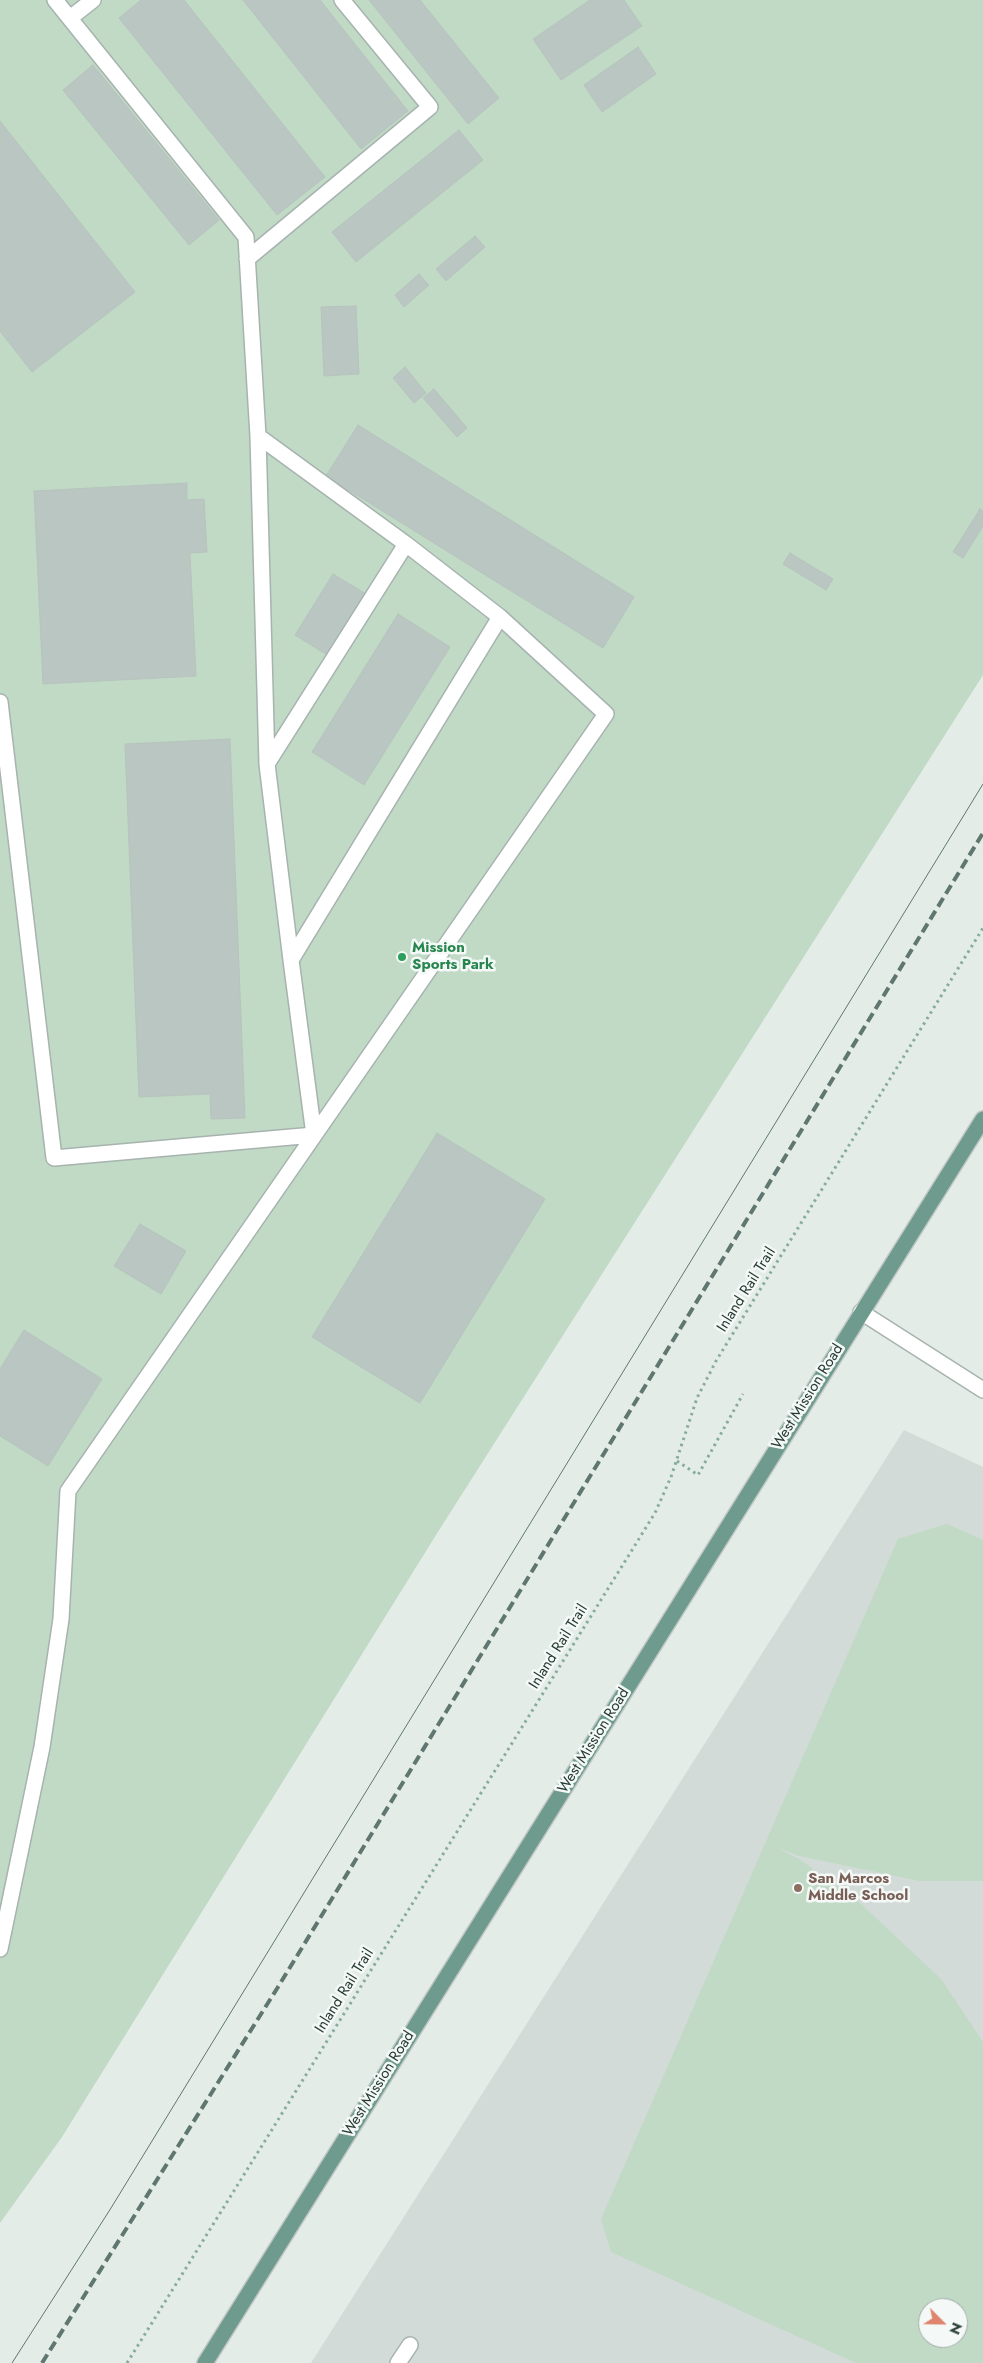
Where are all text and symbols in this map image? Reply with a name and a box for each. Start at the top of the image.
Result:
place label: Mission Sports Park [412,939,494,974]
marker: Mission Sports Park [396,951,408,963]
street label: Inland Rail Trail [714,1244,780,1336]
street label: West Mission Road [768,1341,848,1453]
street label: Inland Rail Trail [526,1601,592,1693]
street label: West Mission Road [554,1685,634,1797]
place label: San Marcos Middle School [808,1870,908,1905]
marker: San Marcos Middle School [792,1882,804,1894]
street label: Inland Rail Trail [312,1945,378,2037]
street label: West Mission Road [339,2028,419,2140]
north arrow [918,2298,968,2348]
text: N [945,2319,967,2337]

